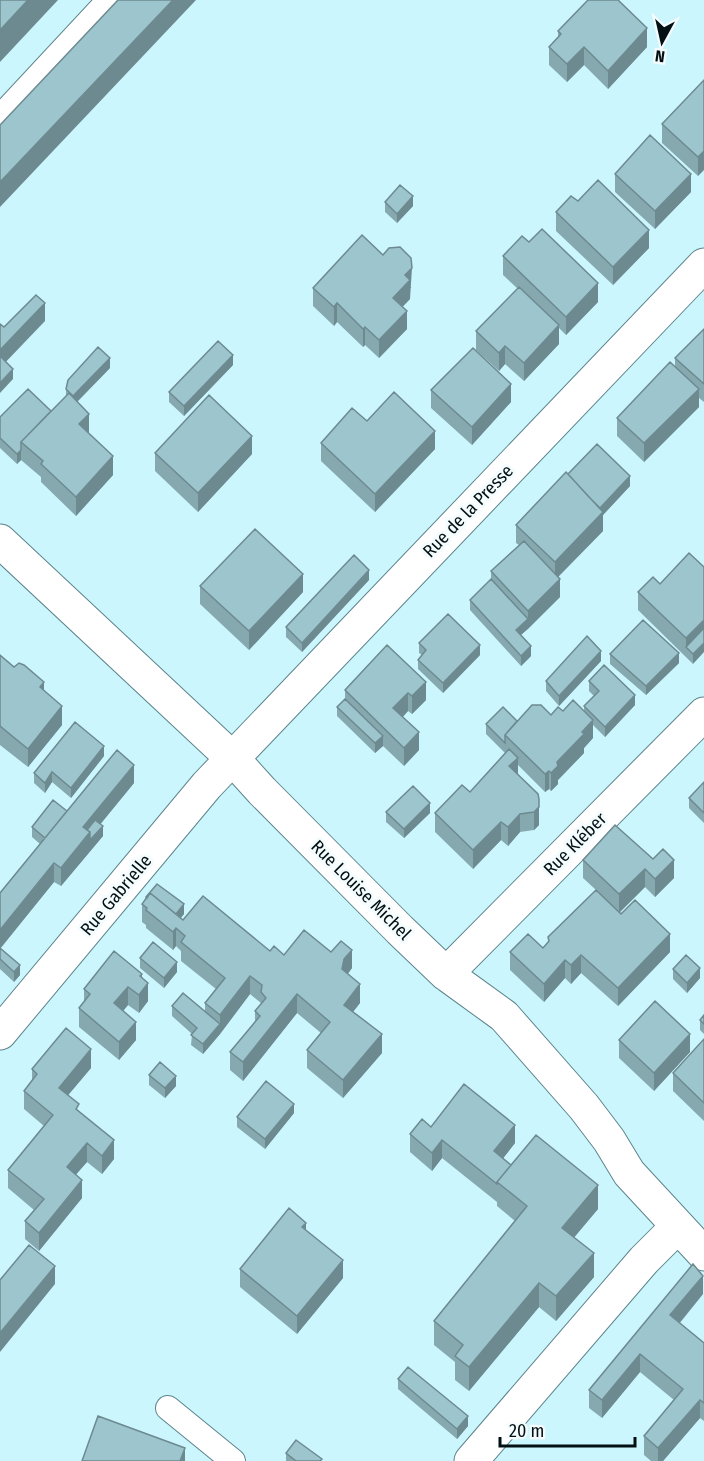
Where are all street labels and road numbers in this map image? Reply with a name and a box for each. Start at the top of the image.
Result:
street label: Rue de la Presse [418,460,518,562]
street label: Rue Kléber [539,807,612,880]
street label: Rue Louise Michel [306,835,416,945]
street label: Rue Gabrielle [76,850,156,940]

